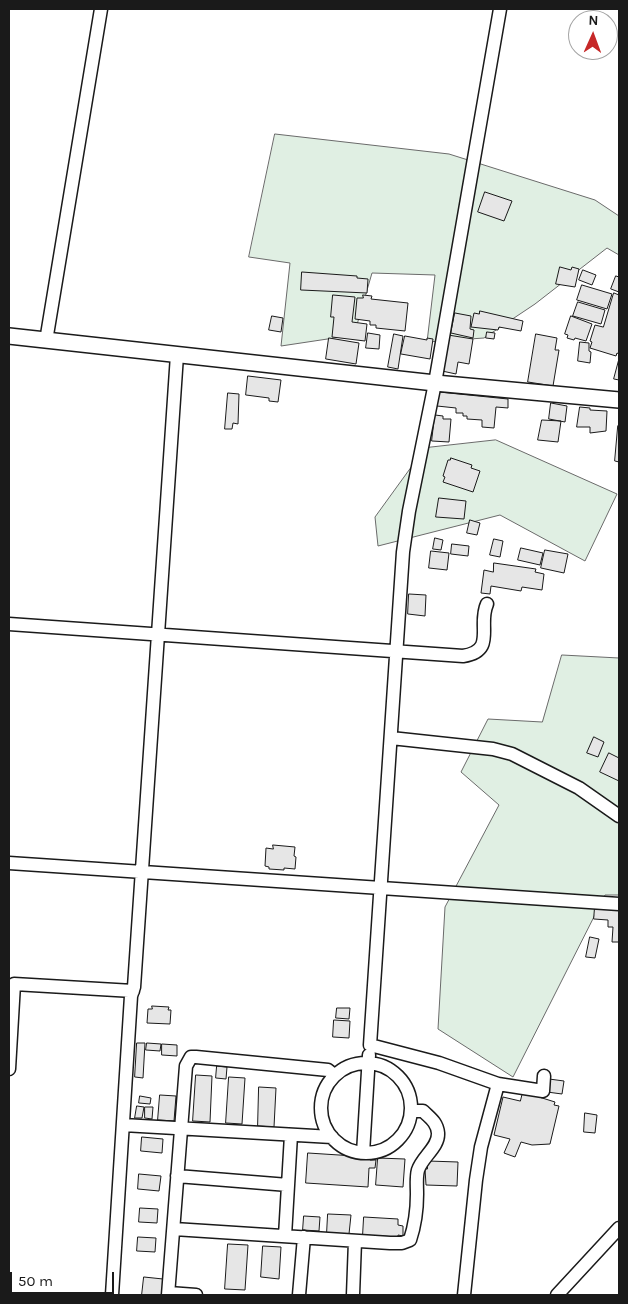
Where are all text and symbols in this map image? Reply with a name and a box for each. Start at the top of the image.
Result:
north arrow [568,10,618,60]
text: N [588,12,599,29]
scale bar [12,1262,116,1294]
text: 50 m [18,1272,53,1290]

